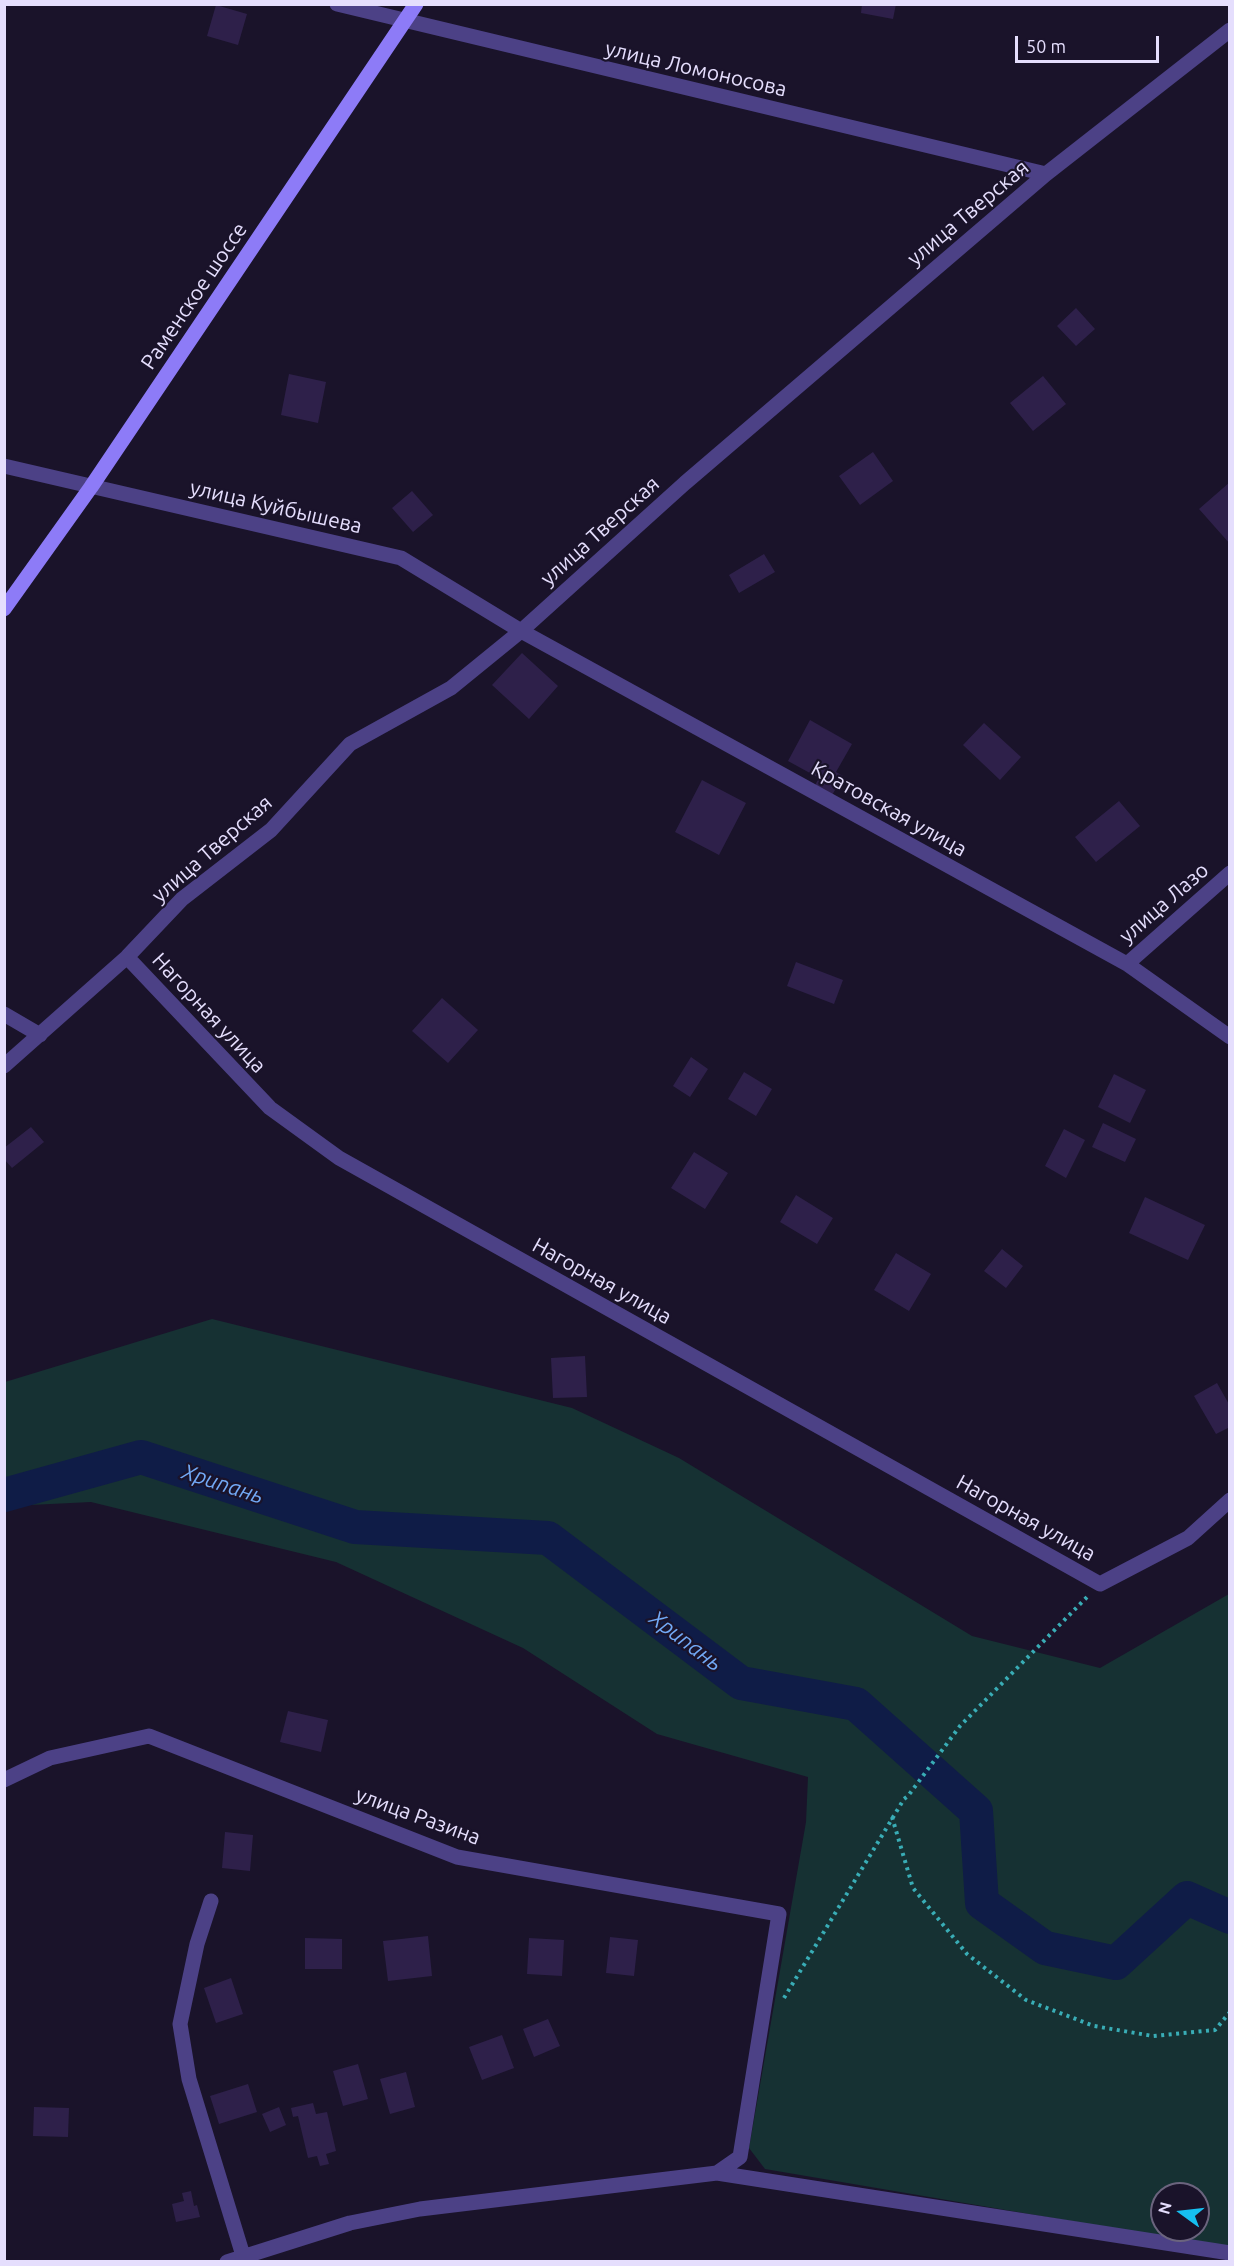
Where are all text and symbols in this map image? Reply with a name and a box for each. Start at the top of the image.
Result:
scale bar [1018,24,1162,62]
street label: улица Ломоносова [603,36,789,102]
text: 50 m [1026,36,1066,56]
street label: улица Тверская [902,155,1034,271]
street label: Раменское шоссе [136,218,252,374]
street label: улица Тверская [535,471,665,591]
street label: улица Куйбышева [188,475,364,539]
street label: Кратовская улица [807,756,971,862]
street label: улица Тверская [147,790,277,908]
street label: улица Лазо [1114,857,1214,949]
street label: Нагорная улица [147,948,271,1078]
street label: Нагорная улица [528,1232,676,1330]
water label: Хрипань [179,1458,267,1510]
street label: Нагорная улица [952,1469,1100,1567]
water label: Хрипань [645,1605,727,1677]
street label: улица Разина [352,1782,484,1850]
north arrow [1150,2182,1210,2242]
text: N [1154,2200,1175,2216]

